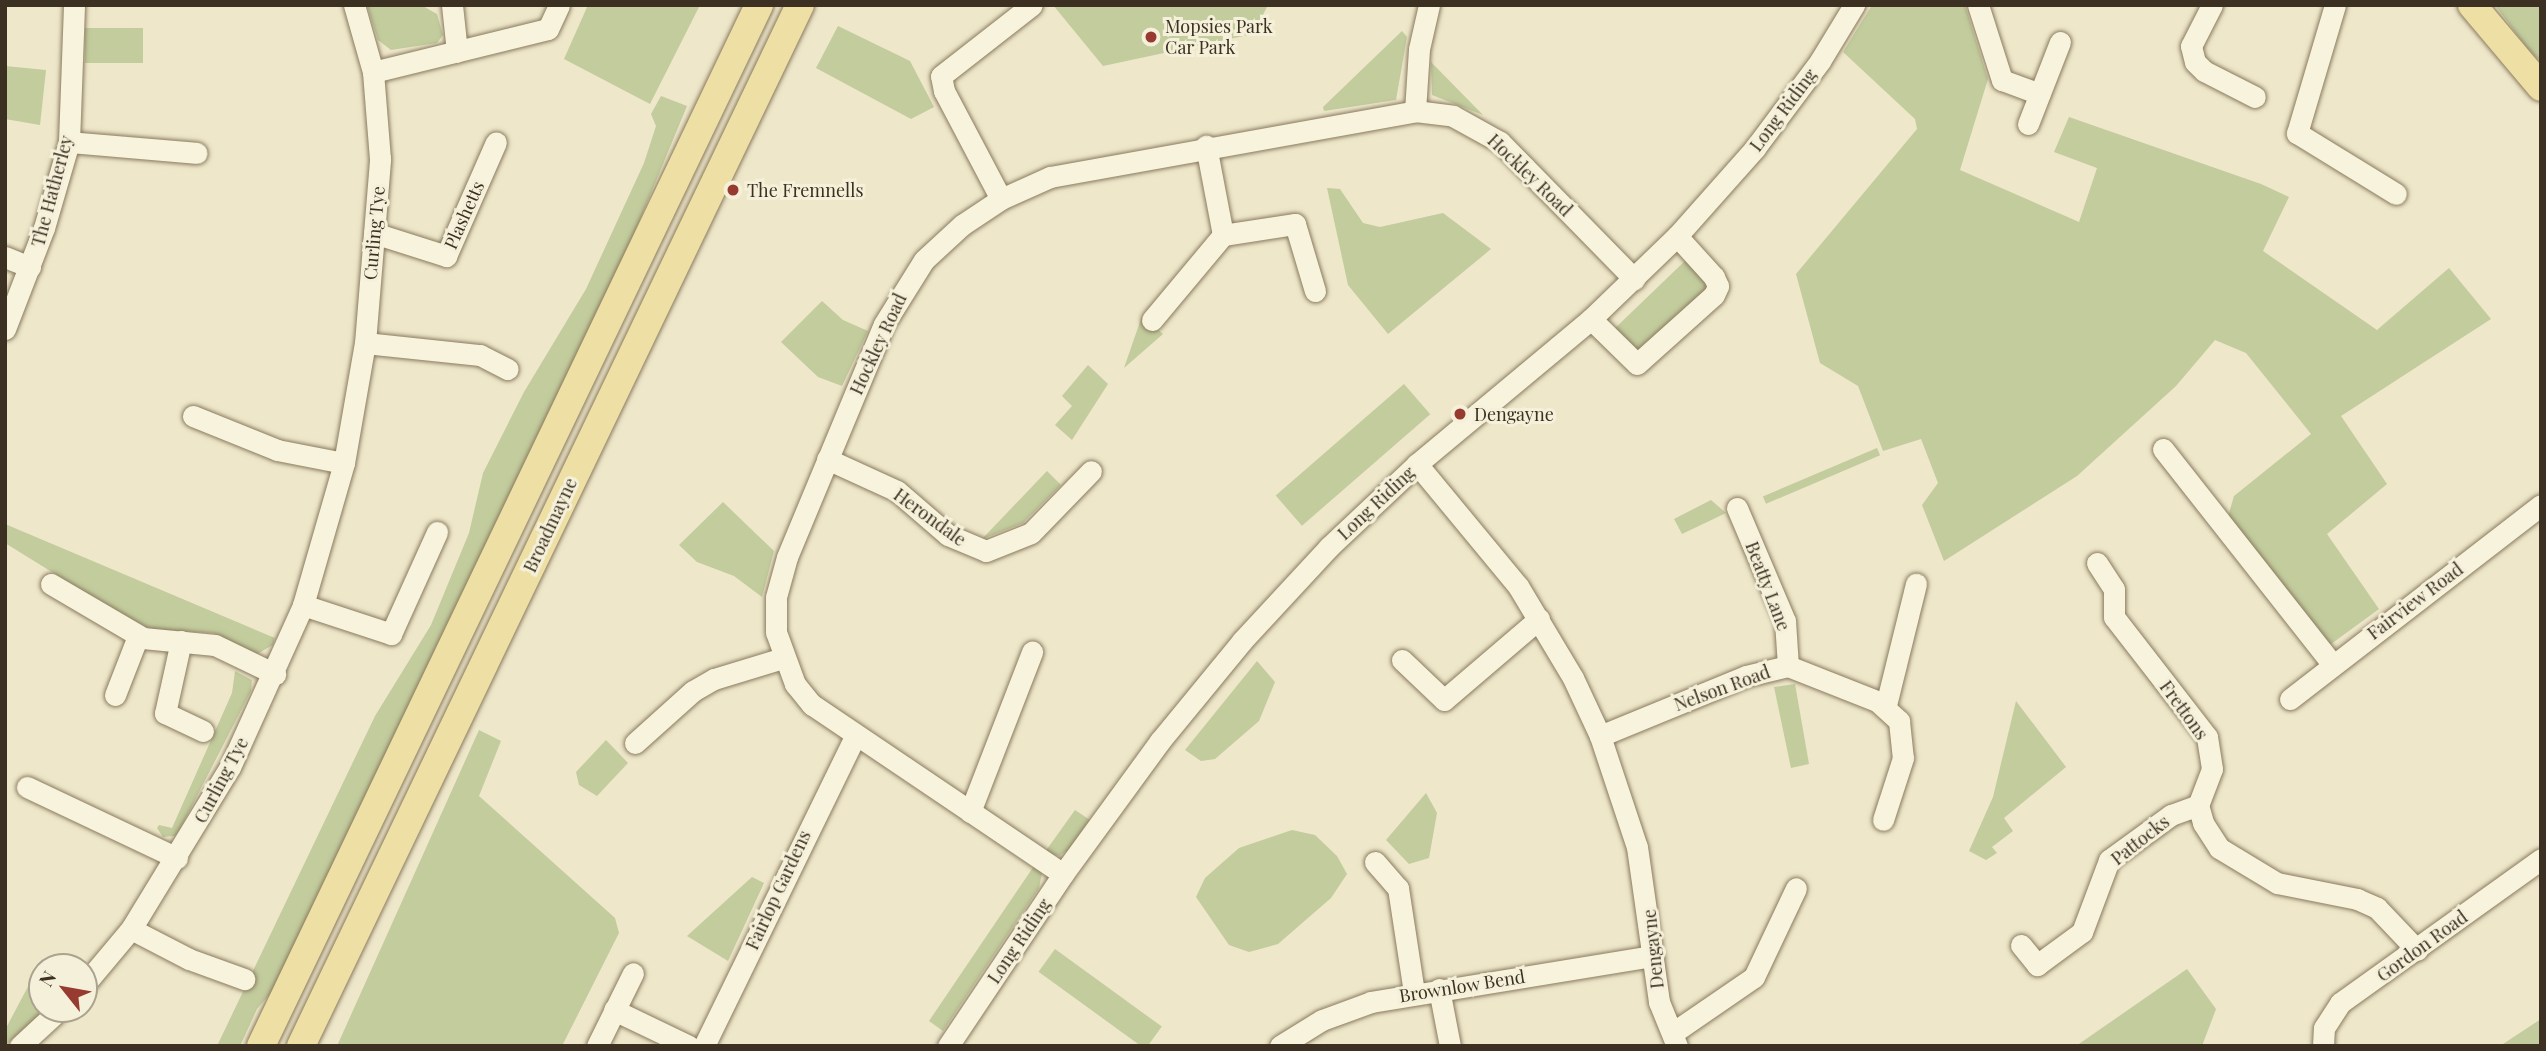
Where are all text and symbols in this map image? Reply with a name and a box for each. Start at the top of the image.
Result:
place label: Mopsies Park Car Park [1165,16,1273,58]
marker: Mopsies Park Car Park [1143,29,1159,45]
street label: Long Riding [1745,64,1821,156]
street label: Hockley Road [1483,129,1577,221]
street label: The Hatherley [27,133,77,249]
street label: Plashetts [439,178,489,252]
place label: The Fremnells [747,179,863,201]
marker: The Fremnells [725,182,741,198]
street label: Curling Tye [359,185,389,281]
street label: Hockley Road [845,290,911,398]
place label: Dengayne [1474,403,1554,425]
marker: Dengayne [1452,406,1468,422]
street label: Long Riding [1333,462,1419,544]
street label: Broadmayne [519,474,581,576]
street label: Herondale [890,484,970,550]
street label: Beatty Lane [1741,538,1795,634]
street label: Fairview Road [2363,558,2467,644]
street label: Nelson Road [1671,661,1773,715]
street label: Frettons [2155,676,2213,744]
street label: Curling Tye [189,733,253,827]
street label: Pattocks [2107,811,2173,869]
street label: Fairlop Gardens [741,827,815,953]
street label: Long Riding [983,894,1055,988]
street label: Gordon Road [2373,906,2471,986]
street label: Dengayne [1638,908,1668,990]
north arrow [28,953,98,1023]
street label: Brownlow Bend [1397,965,1527,1007]
text: N [32,966,61,991]

